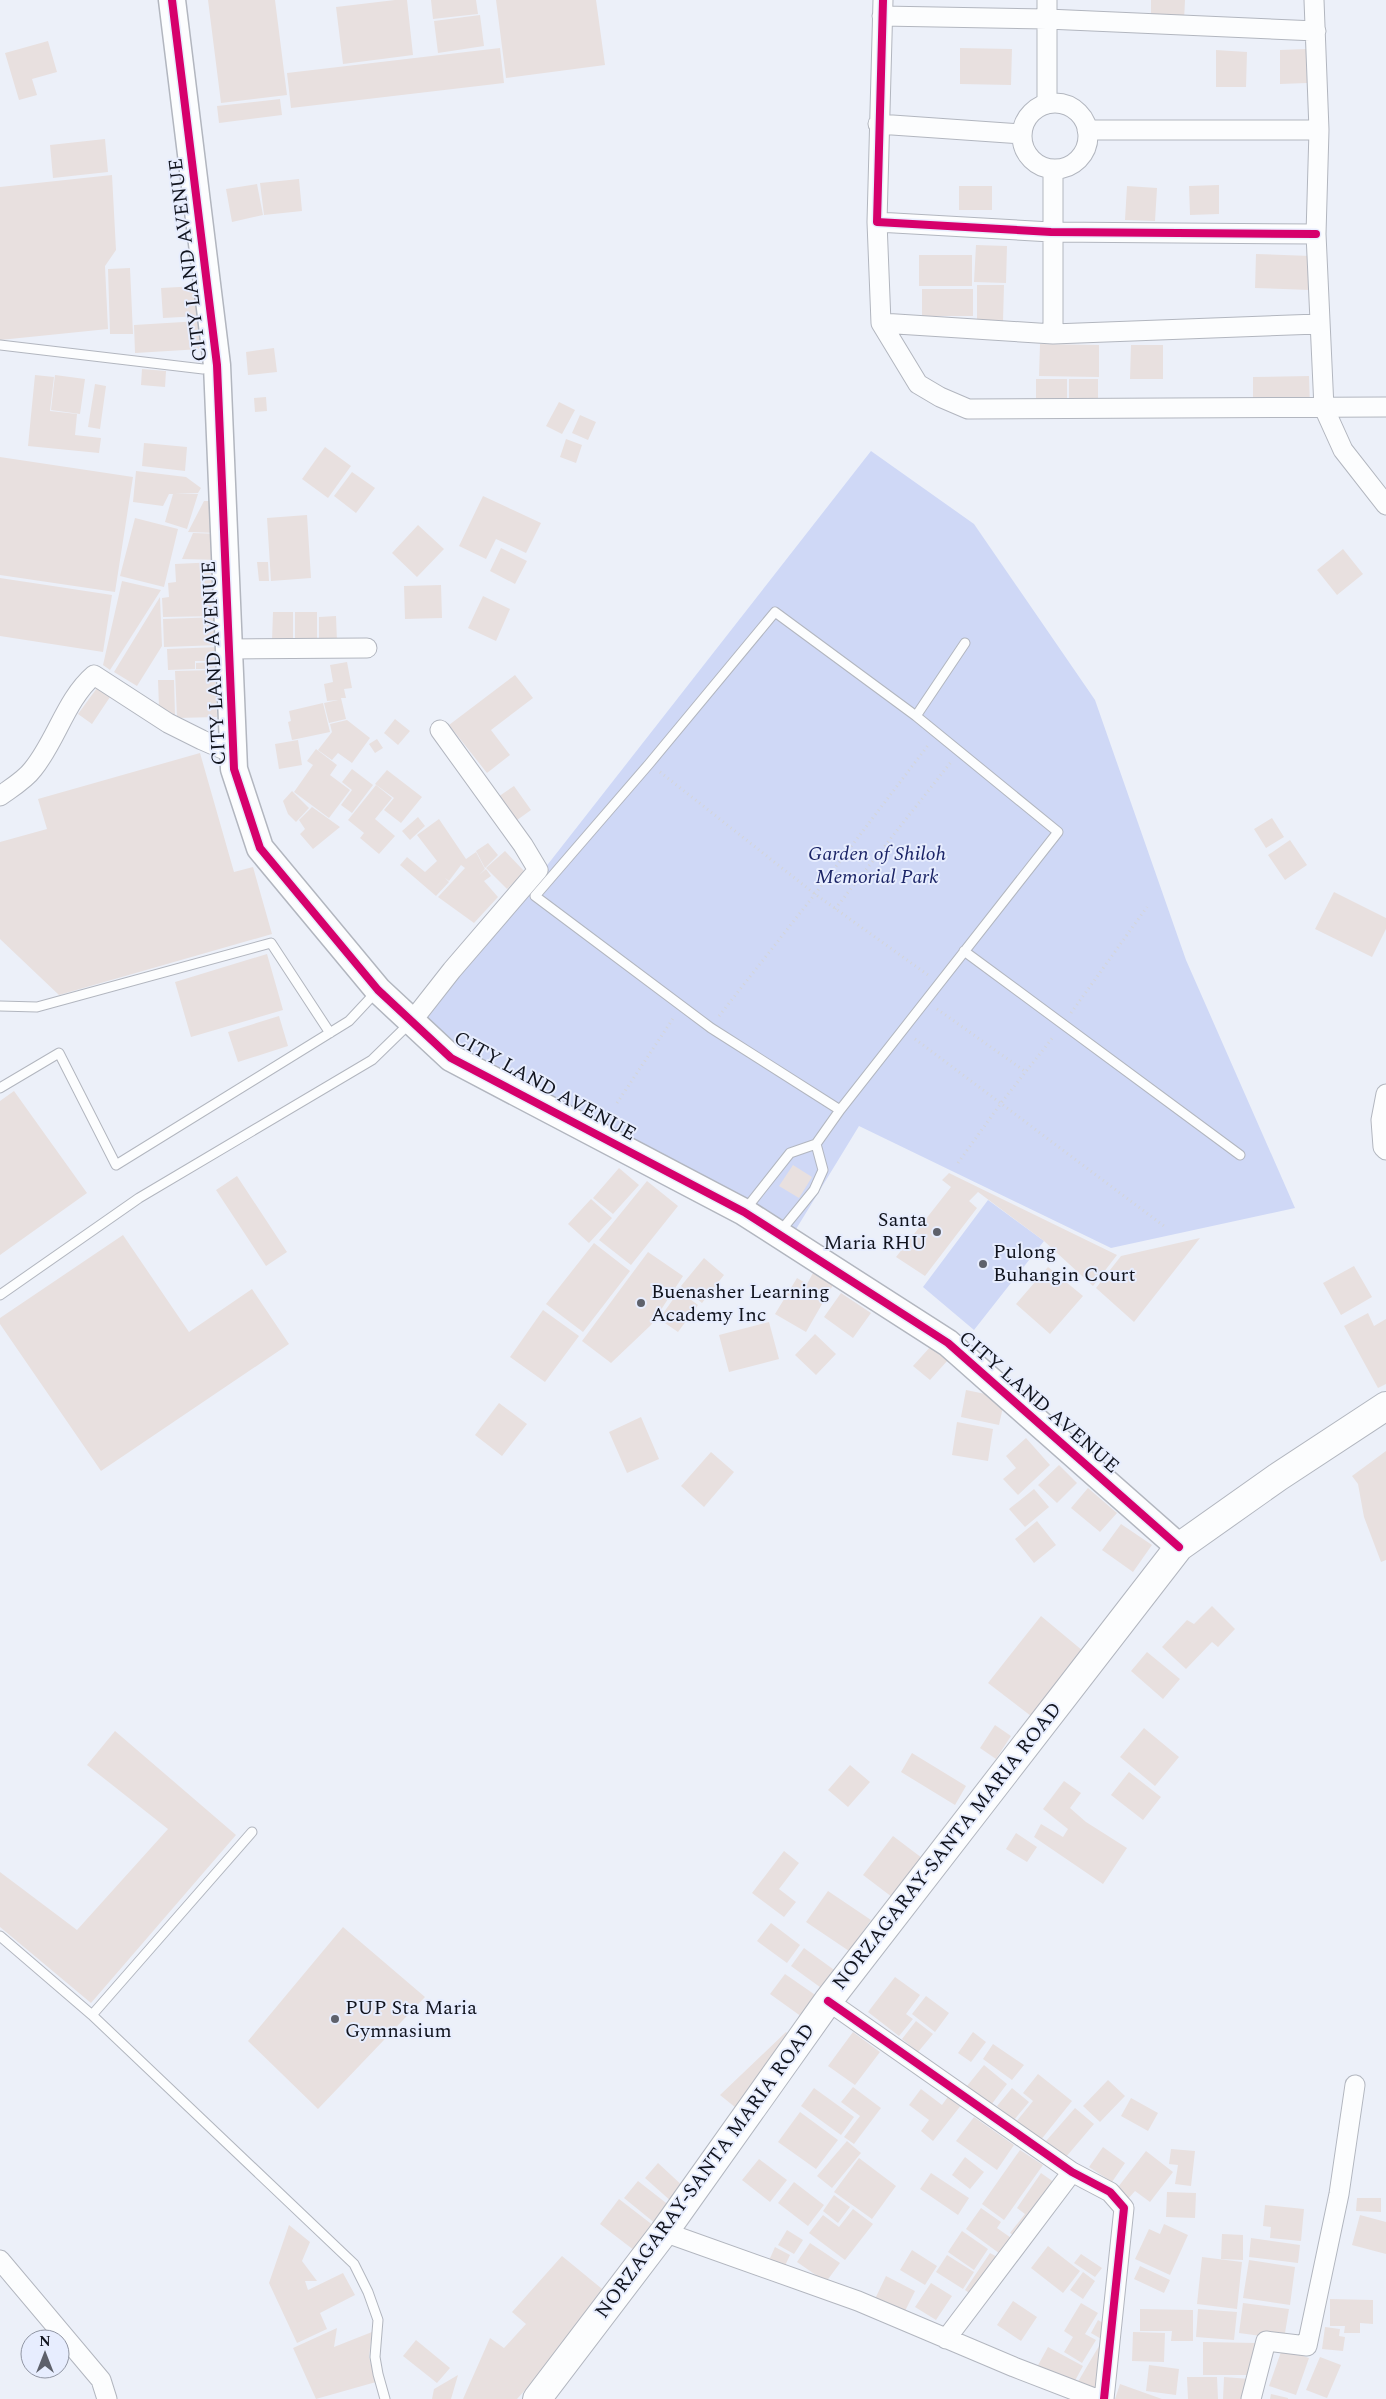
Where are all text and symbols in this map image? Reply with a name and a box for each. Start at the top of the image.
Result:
street label: CITY LAND AVENUE [161,157,215,363]
street label: CITY LAND AVENUE [194,560,234,766]
park label: Garden of Shiloh Memorial Park [808,839,946,892]
street label: CITY LAND AVENUE [448,1023,642,1149]
place label: Santa Maria RHU [823,1205,927,1258]
marker: Santa Maria RHU [931,1226,943,1238]
place label: Pulong Buhangin Court [993,1237,1136,1290]
marker: Pulong Buhangin Court [977,1258,989,1270]
place label: Buenasher Learning Academy Inc [651,1277,830,1330]
marker: Buenasher Learning Academy Inc [635,1297,647,1309]
street label: CITY LAND AVENUE [952,1324,1126,1480]
street label: NORZAGARAY-SANTA MARIA ROAD [825,1696,1069,1996]
place label: PUP Sta Maria Gymnasium [345,1993,477,2046]
marker: PUP Sta Maria Gymnasium [329,2013,341,2025]
street label: NORZAGARAY-SANTA MARIA ROAD [588,2017,822,2325]
north arrow [20,2329,70,2379]
text: N [39,2331,51,2352]

